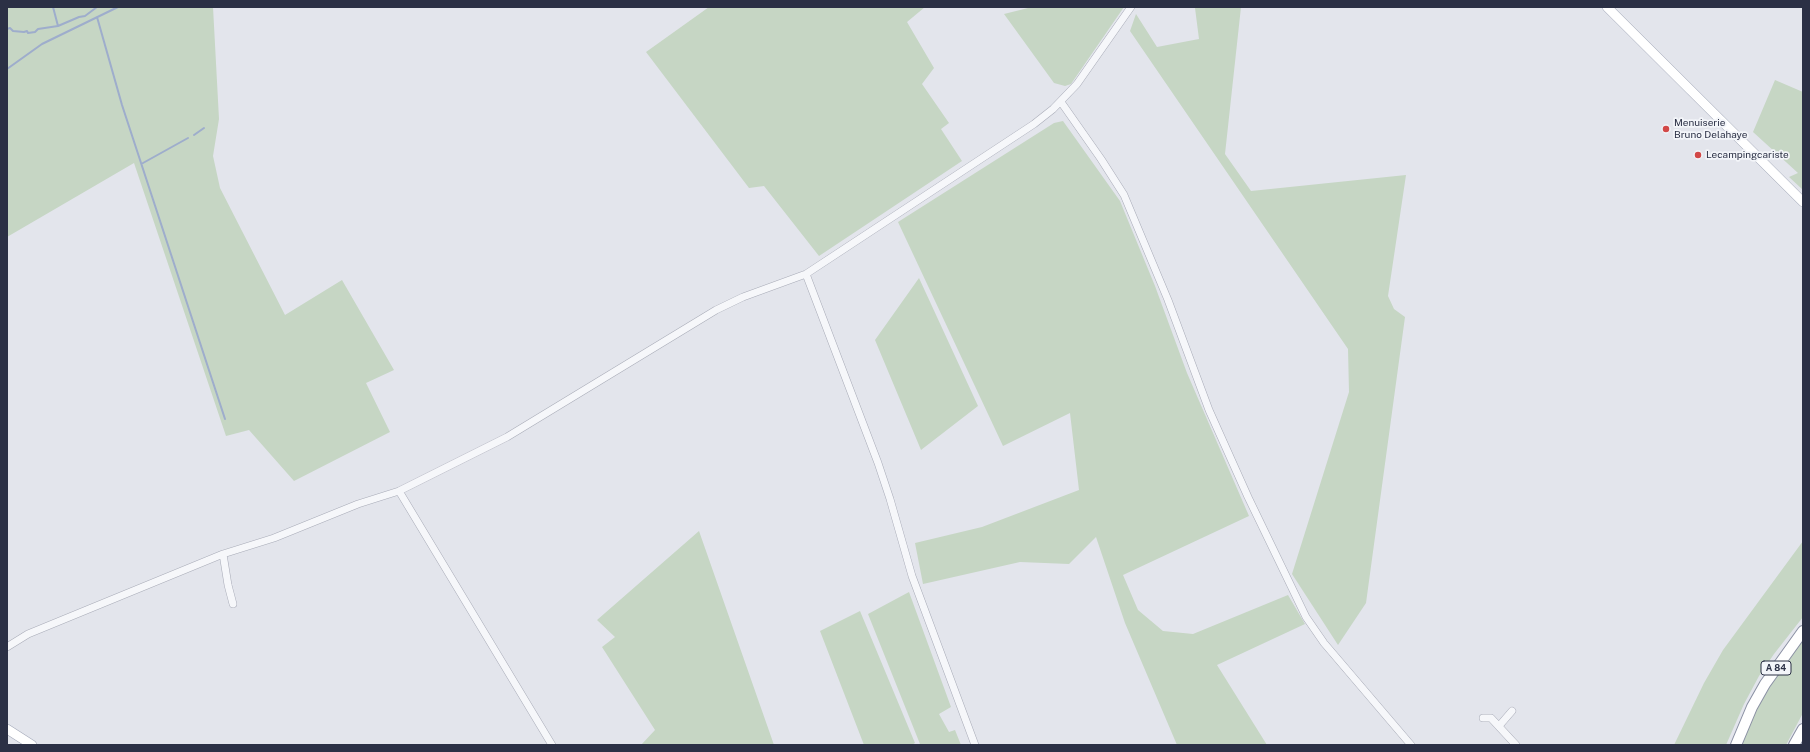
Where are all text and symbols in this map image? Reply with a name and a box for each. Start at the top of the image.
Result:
place label: Menuiserie Bruno Delahaye [1674,117,1747,140]
marker: Menuiserie Bruno Delahaye [1661,124,1671,134]
place label: Lecampingcariste [1706,149,1789,161]
marker: Lecampingcariste [1693,150,1703,160]
road number: A 84 [1761,661,1791,675]

